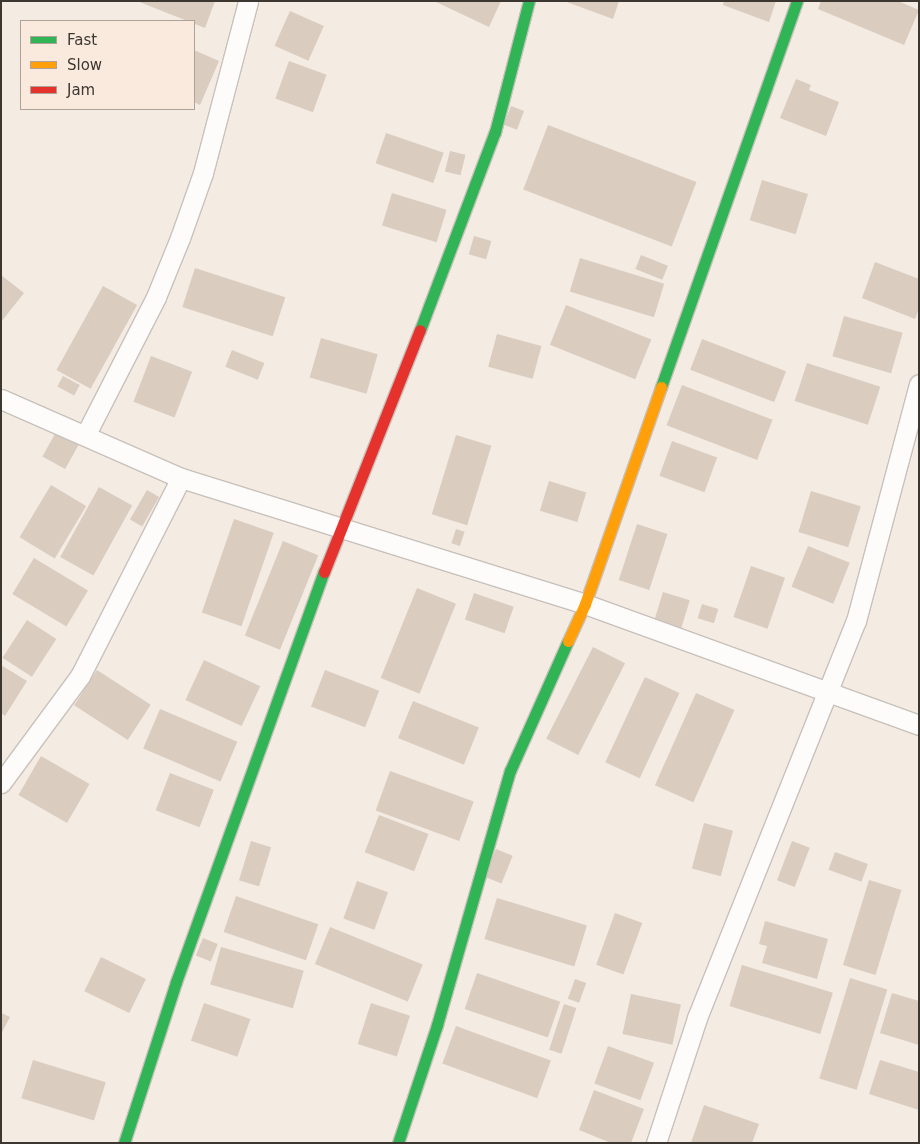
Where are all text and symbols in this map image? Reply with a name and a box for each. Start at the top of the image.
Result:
legend [20,20,195,110]
text: Fast [67,31,97,49]
text: Slow [67,56,102,74]
text: Jam [67,81,95,99]

